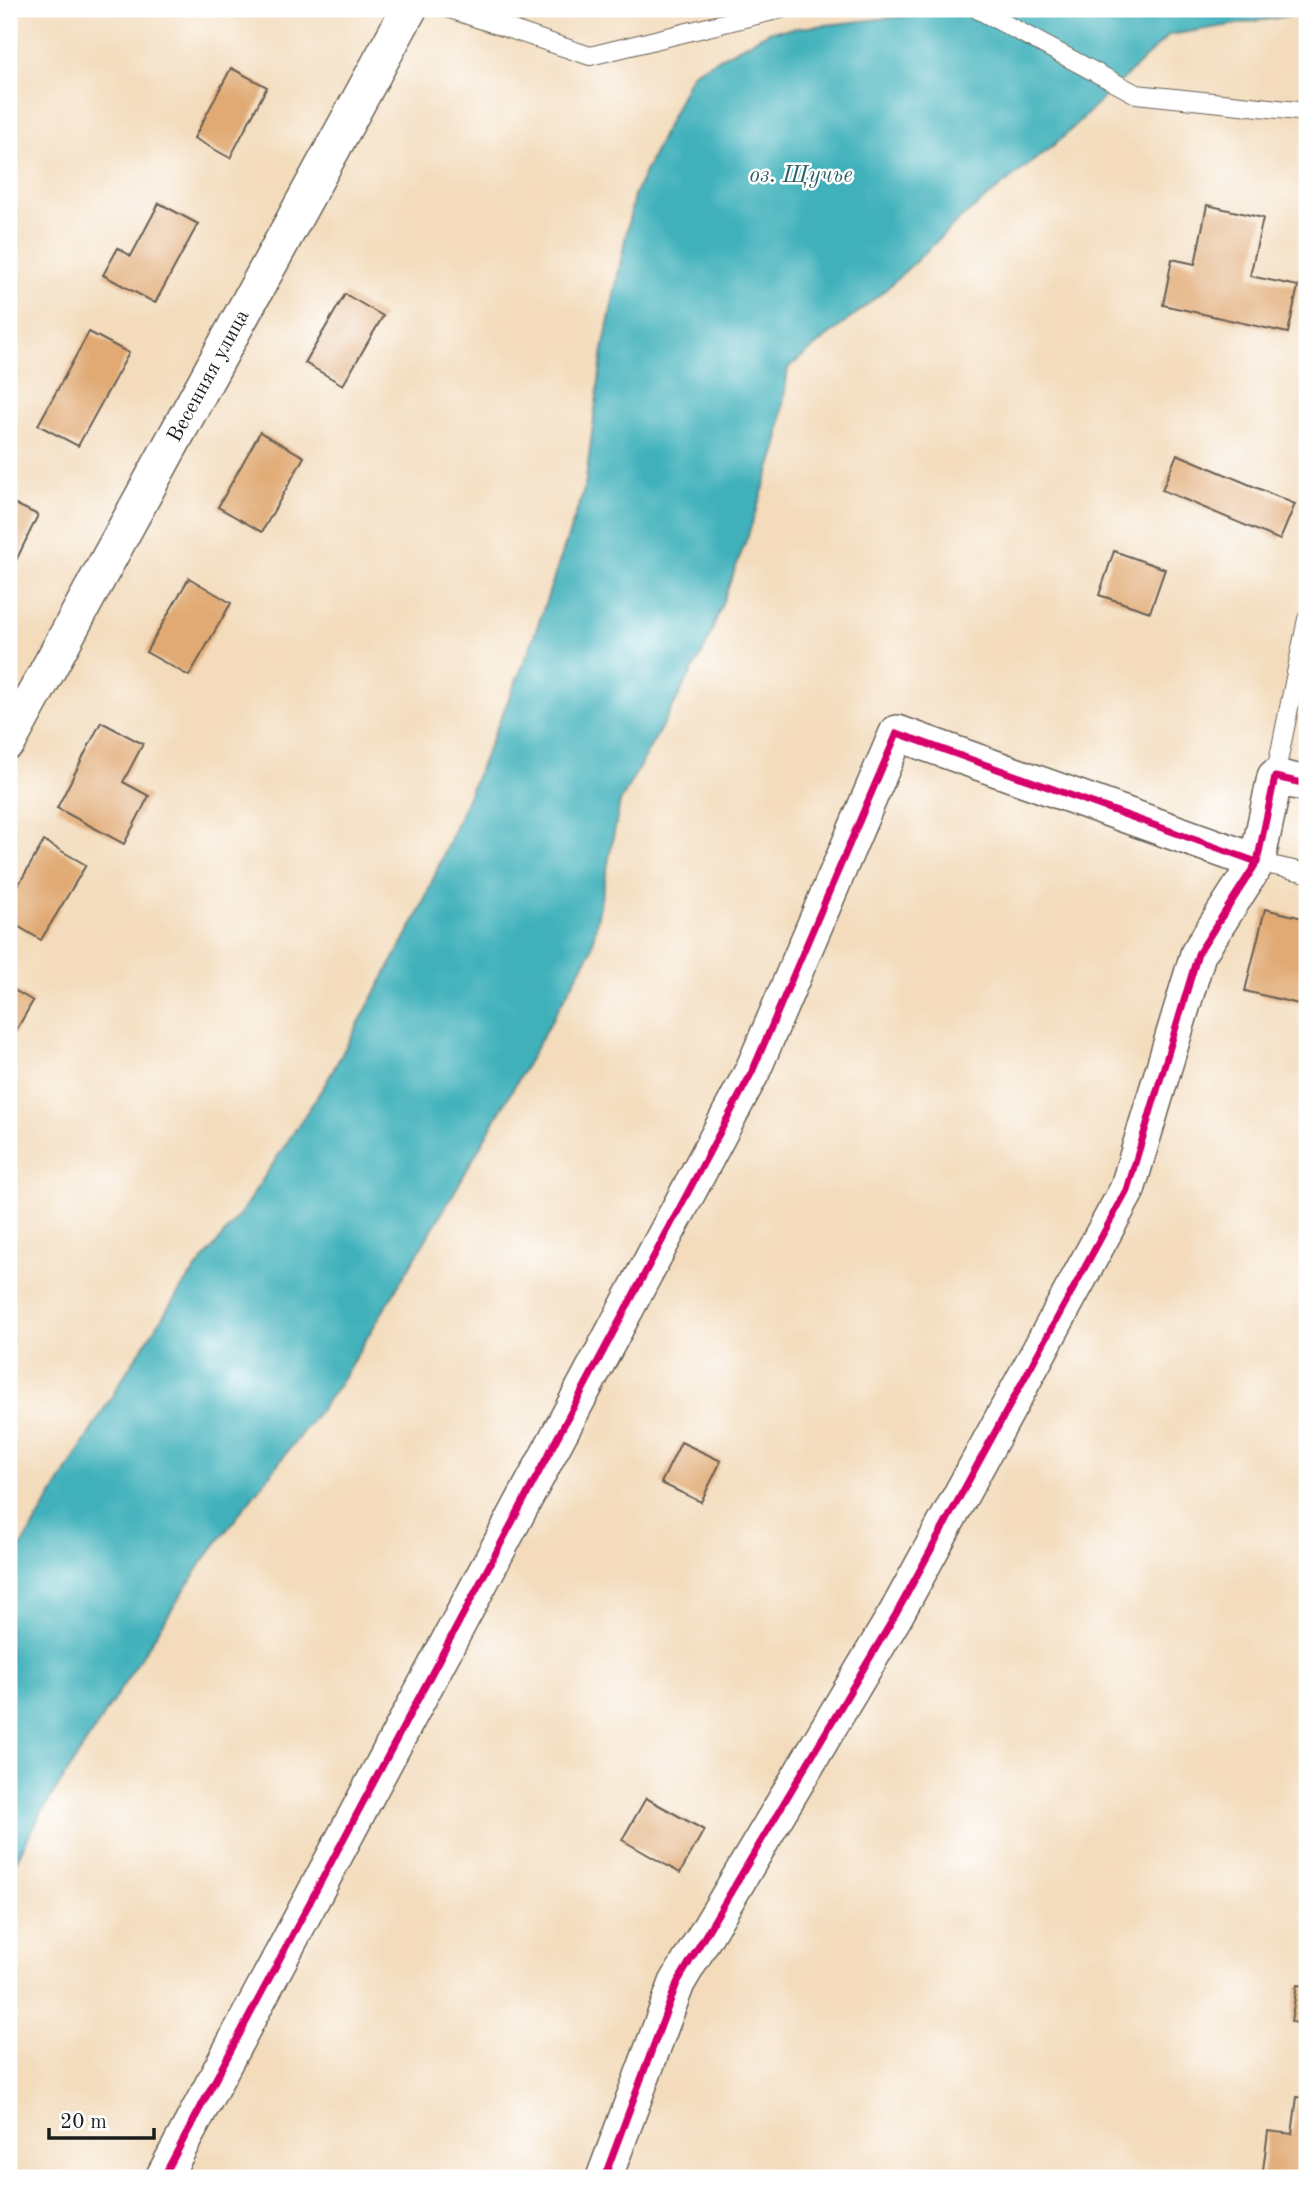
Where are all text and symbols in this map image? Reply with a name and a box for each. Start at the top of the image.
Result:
water label: оз. Щучье [749,164,853,188]
street label: Весенняя улица [164,306,253,446]
scale bar [49,2096,154,2140]
text: 20 m [60,2112,107,2133]

